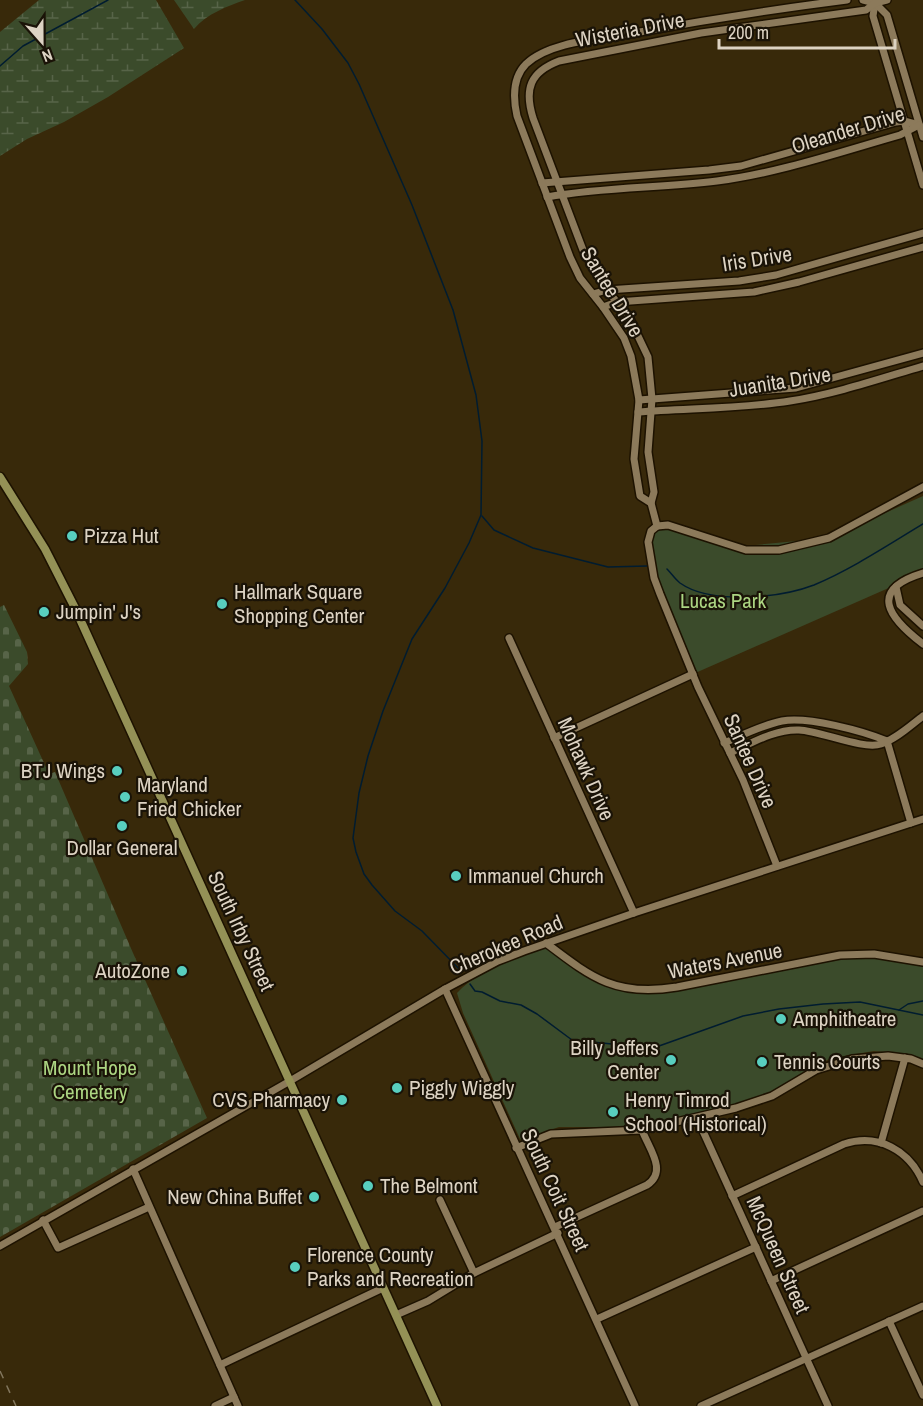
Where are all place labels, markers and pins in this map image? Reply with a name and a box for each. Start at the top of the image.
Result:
place label: Pizza Hut [84,521,159,550]
marker: Pizza Hut [65,529,79,543]
place label: Hallmark Square Shopping Center [234,577,364,630]
place label: Jumpin' J's [56,597,141,626]
marker: Hallmark Square Shopping Center [215,597,229,611]
marker: Jumpin' J's [37,605,51,619]
place label: BTJ Wings [21,756,105,785]
marker: BTJ Wings [110,764,124,778]
place label: Maryland Fried Chicker [137,770,242,823]
marker: Maryland Fried Chicker [118,790,132,804]
marker: Dollar General [115,819,129,833]
place label: Dollar General [66,833,178,862]
place label: Immanuel Church [468,861,604,890]
marker: Immanuel Church [449,869,463,883]
place label: AutoZone [94,956,170,985]
marker: AutoZone [175,964,189,978]
place label: Amphitheatre [792,1004,896,1033]
marker: Amphitheatre [774,1012,788,1026]
place label: Billy Jeffers Center [570,1033,659,1086]
place label: Tennis Courts [774,1047,880,1076]
marker: Billy Jeffers Center [664,1053,678,1067]
marker: Tennis Courts [755,1055,769,1069]
place label: Piggly Wiggly [409,1073,515,1102]
marker: Piggly Wiggly [390,1081,404,1095]
place label: CVS Pharmacy [212,1085,330,1114]
place label: Henry Timrod School (Historical) [625,1085,767,1138]
marker: CVS Pharmacy [335,1093,349,1107]
marker: Henry Timrod School (Historical) [606,1105,620,1119]
place label: The Belmont [380,1171,478,1200]
marker: The Belmont [361,1179,375,1193]
place label: New China Buffet [167,1182,302,1211]
marker: New China Buffet [307,1190,321,1204]
place label: Florence County Parks and Recreation [307,1240,474,1293]
marker: Florence County Parks and Recreation [288,1260,302,1274]

